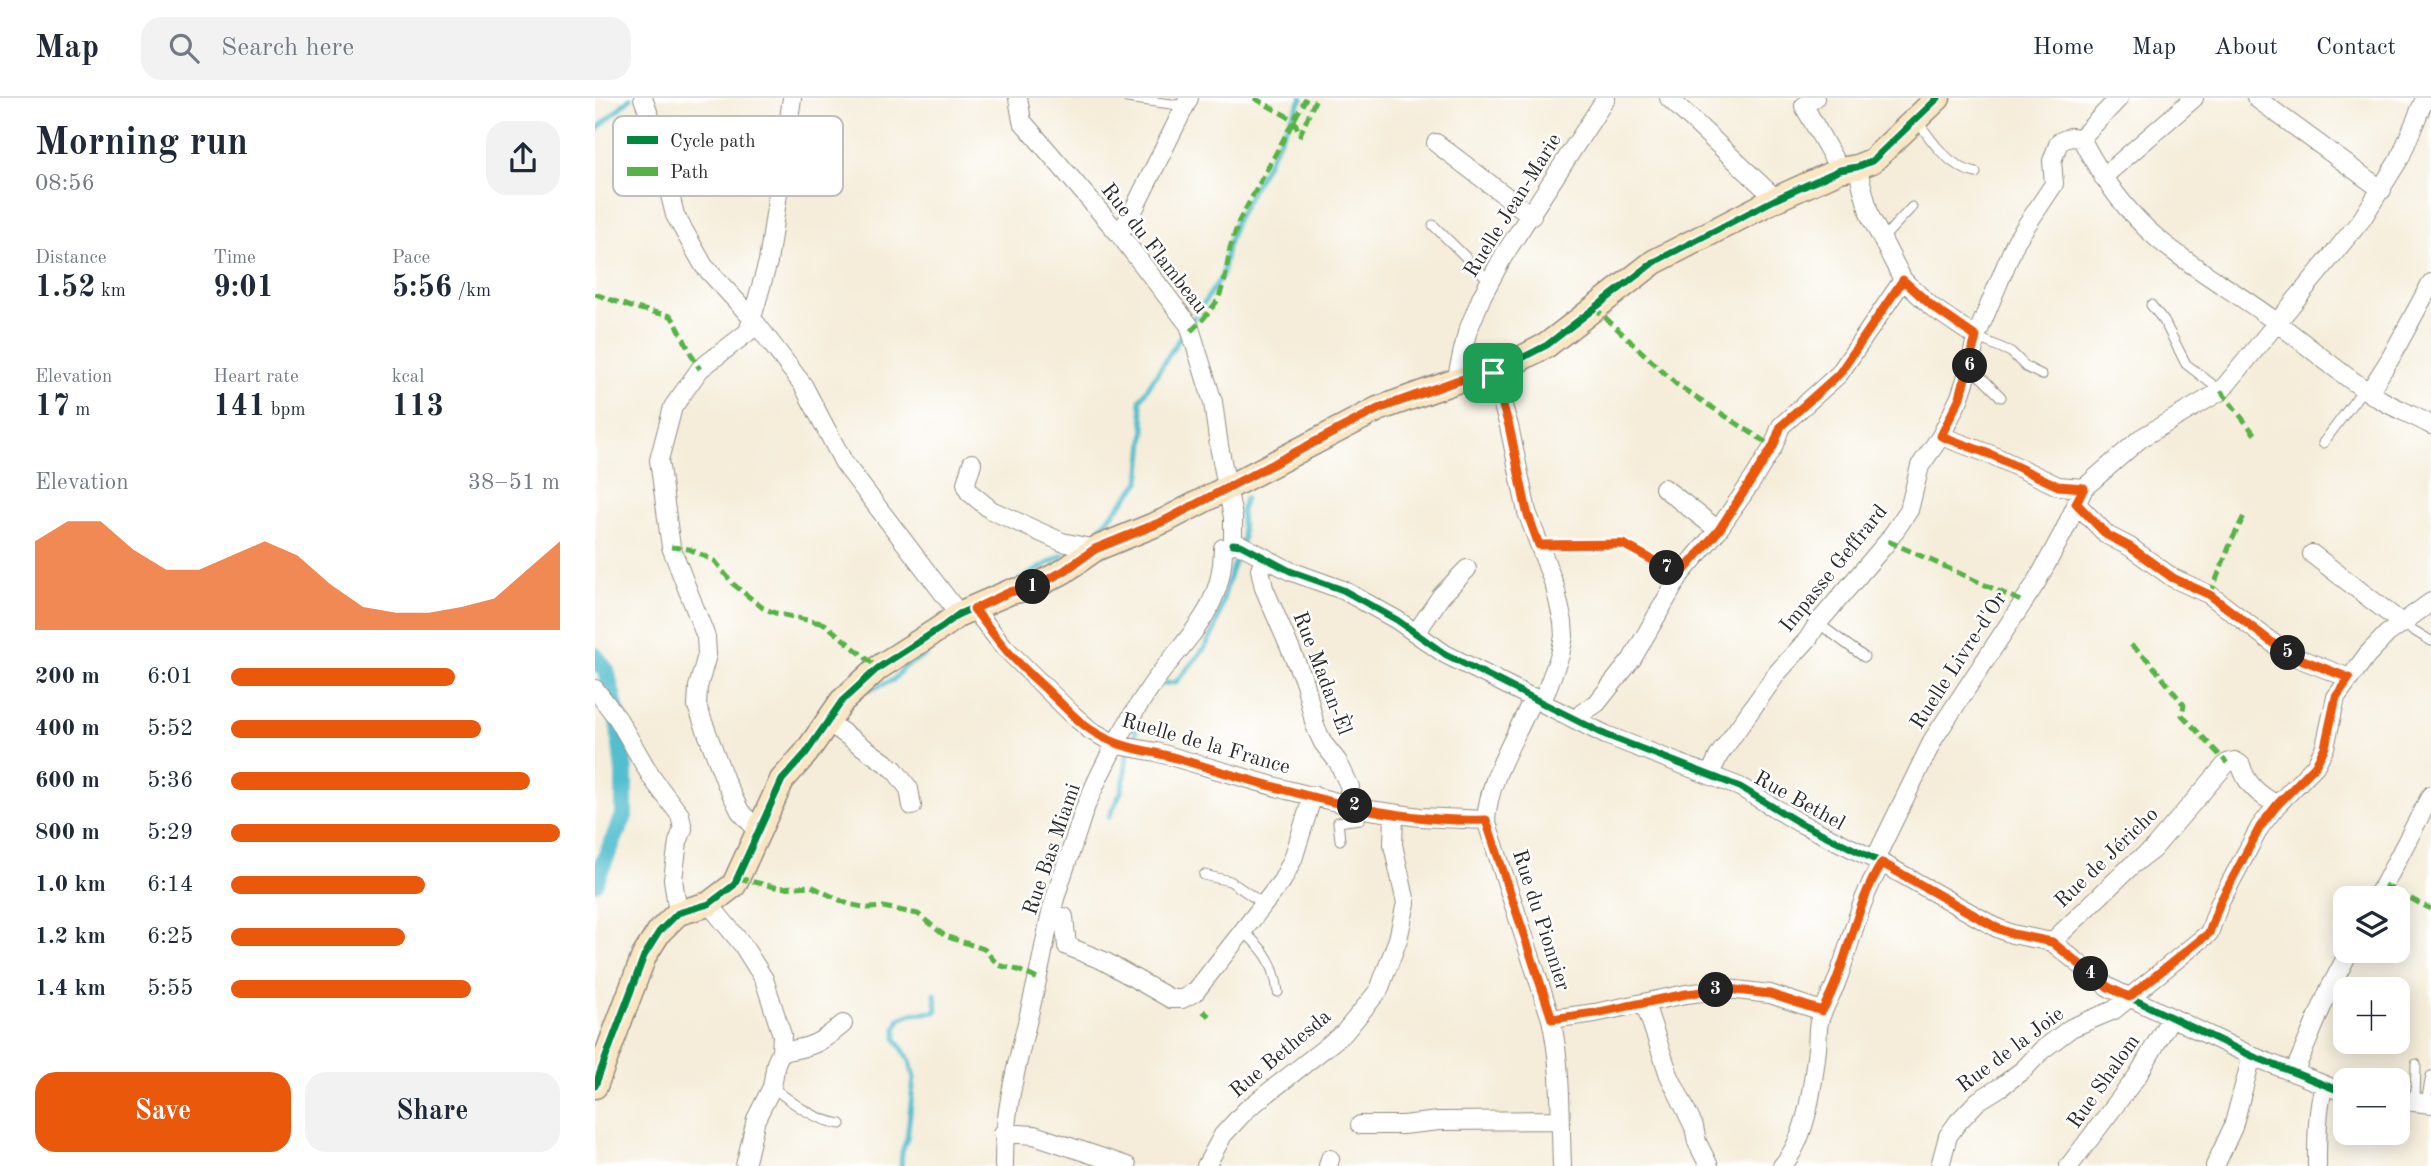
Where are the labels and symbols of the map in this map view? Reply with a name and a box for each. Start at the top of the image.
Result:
legend [613,116,843,196]
street label: Ruelle Jean-Marie [1461,130,1566,281]
text: Cycle path [670,133,756,152]
text: Path [670,164,708,183]
street label: Rue du Flambeau [1097,180,1211,318]
pin [1463,343,1523,403]
pin: 6 [1953,348,1987,384]
street label: Impasse Geffrard [1777,501,1892,637]
pin: 7 [1649,550,1685,586]
pin: 1 [1015,570,1051,604]
street label: Ruelle Livre-d'Or [1907,588,2012,733]
street label: Rue Madan-Èl [1288,607,1359,738]
pin: 5 [2271,636,2305,670]
street label: Ruelle de la France [1119,710,1292,779]
street label: Rue Bethel [1750,768,1848,835]
street label: Rue Bas Miami [1020,781,1085,918]
pin: 2 [1337,788,1373,824]
street label: Rue de Jéricho [2051,804,2163,912]
street label: Rue du Pionnier [1508,847,1573,994]
pin: 4 [2073,956,2109,992]
pin: 3 [1699,972,1733,1008]
street label: Rue de la Joie [1954,1004,2068,1097]
street label: Rue Bethesda [1226,1006,1336,1102]
street label: Rue Shalom [2064,1031,2144,1133]

